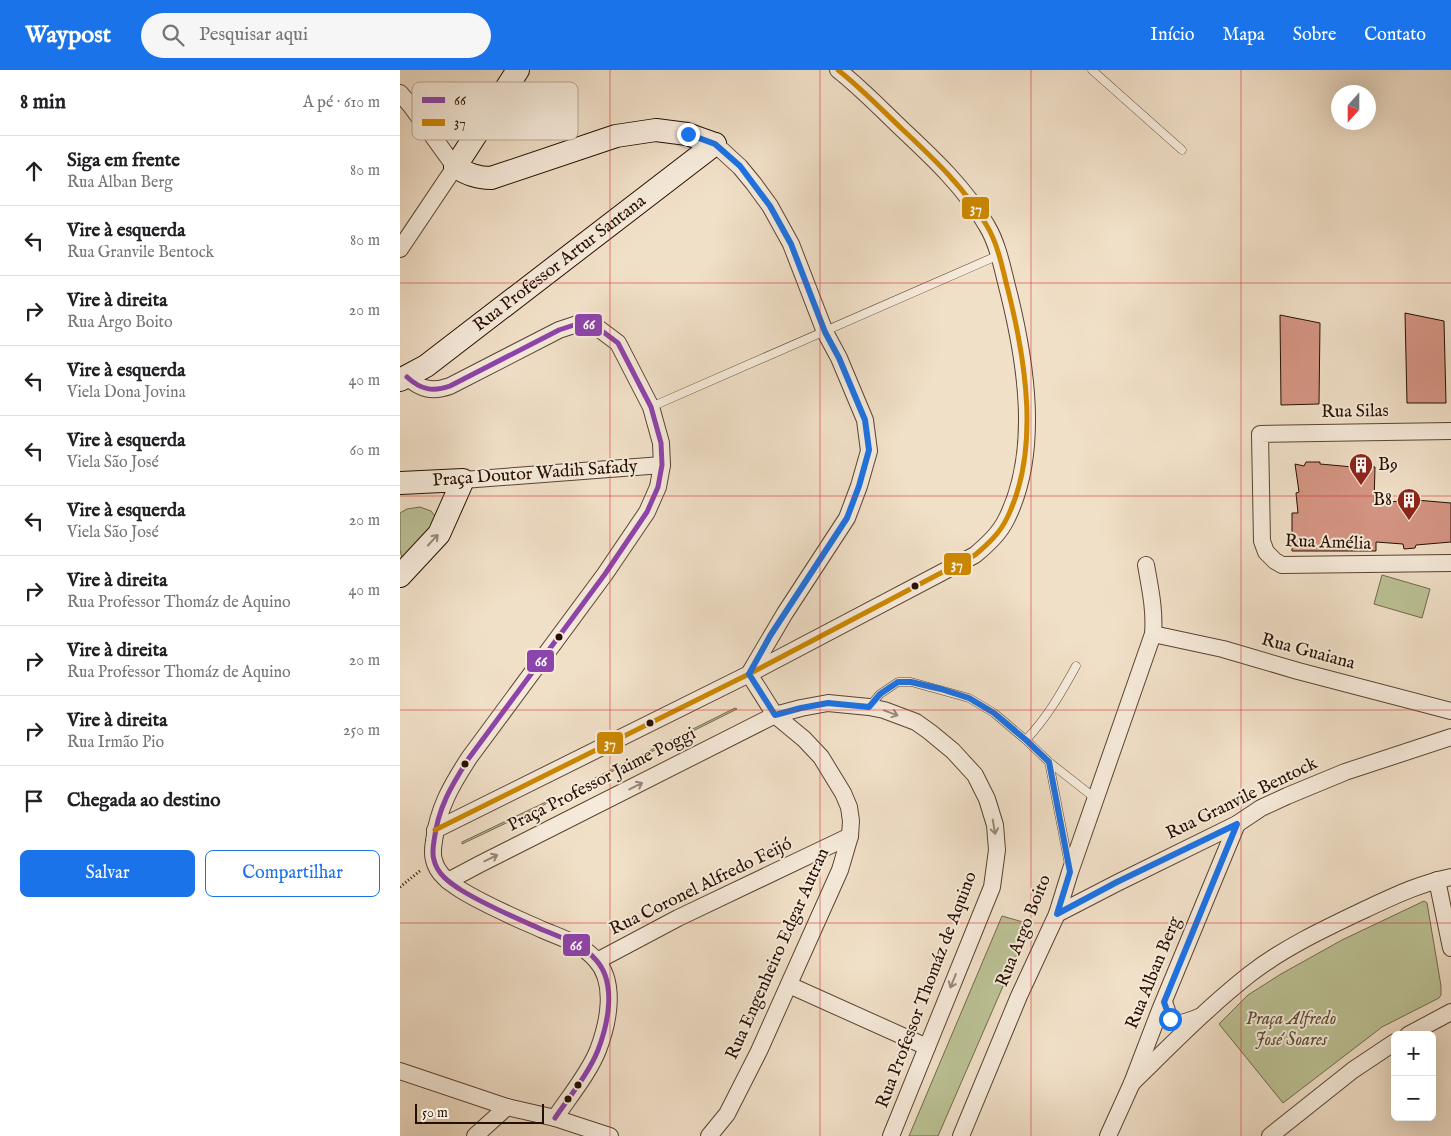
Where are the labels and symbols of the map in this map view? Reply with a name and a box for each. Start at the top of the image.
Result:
legend [412,82,578,140]
north arrow [1331,85,1376,130]
text: 66 [454,92,467,110]
text: 37 [454,114,466,132]
route end [677,123,700,146]
street label: Rua Professor Artur Santana [469,190,651,337]
line badge: 37 [961,196,990,220]
text: 37 [970,200,982,218]
line badge: 66 [574,313,603,337]
text: 66 [583,316,596,334]
street label: Rua Silas [1321,400,1389,424]
building icon: B9 [1348,452,1374,486]
place label: B9 [1378,454,1398,477]
street label: Praça Doutor Wadih Safady [432,455,638,493]
building icon: B8 [1396,487,1422,521]
place label: B8 [1373,489,1392,512]
street label: Rua Amélia [1284,530,1372,556]
one-way arrow [427,534,439,547]
line badge: 37 [943,552,972,576]
text: 37 [951,556,963,574]
unlabelled marker [910,581,920,591]
street label: Rua Guaiana [1259,628,1358,676]
unlabelled marker [554,632,564,642]
line badge: 66 [526,649,555,673]
text: 66 [535,653,548,671]
one-way arrow [883,708,899,718]
unlabelled marker [645,718,655,728]
street label: Praça Professor Jaime Poggi [504,722,700,837]
line badge: 37 [596,731,624,755]
text: 37 [604,735,616,753]
street label: Rua Granvile Bentock [1163,752,1322,846]
unlabelled marker [460,759,470,769]
one-way arrow [628,781,643,790]
one-way arrow [990,819,1000,835]
street label: Rua Coronel Alfredo Feijó [606,833,796,941]
street label: Rua Engenheiro Edgar Autran [721,844,835,1063]
one-way arrow [483,853,498,863]
street label: Rua Professor Thomáz de Aquino [871,868,983,1112]
street label: Rua Argo Boito [991,871,1057,990]
street label: Rua Alban Berg [1121,913,1187,1033]
line badge: 66 [562,933,591,957]
text: 66 [570,937,583,955]
one-way arrow [948,974,957,989]
route start [1159,1008,1182,1031]
park label: Praça Alfredo José Soares [1246,1008,1336,1052]
unlabelled marker [573,1080,583,1090]
unlabelled marker [563,1094,573,1104]
scale bar [415,1101,544,1124]

